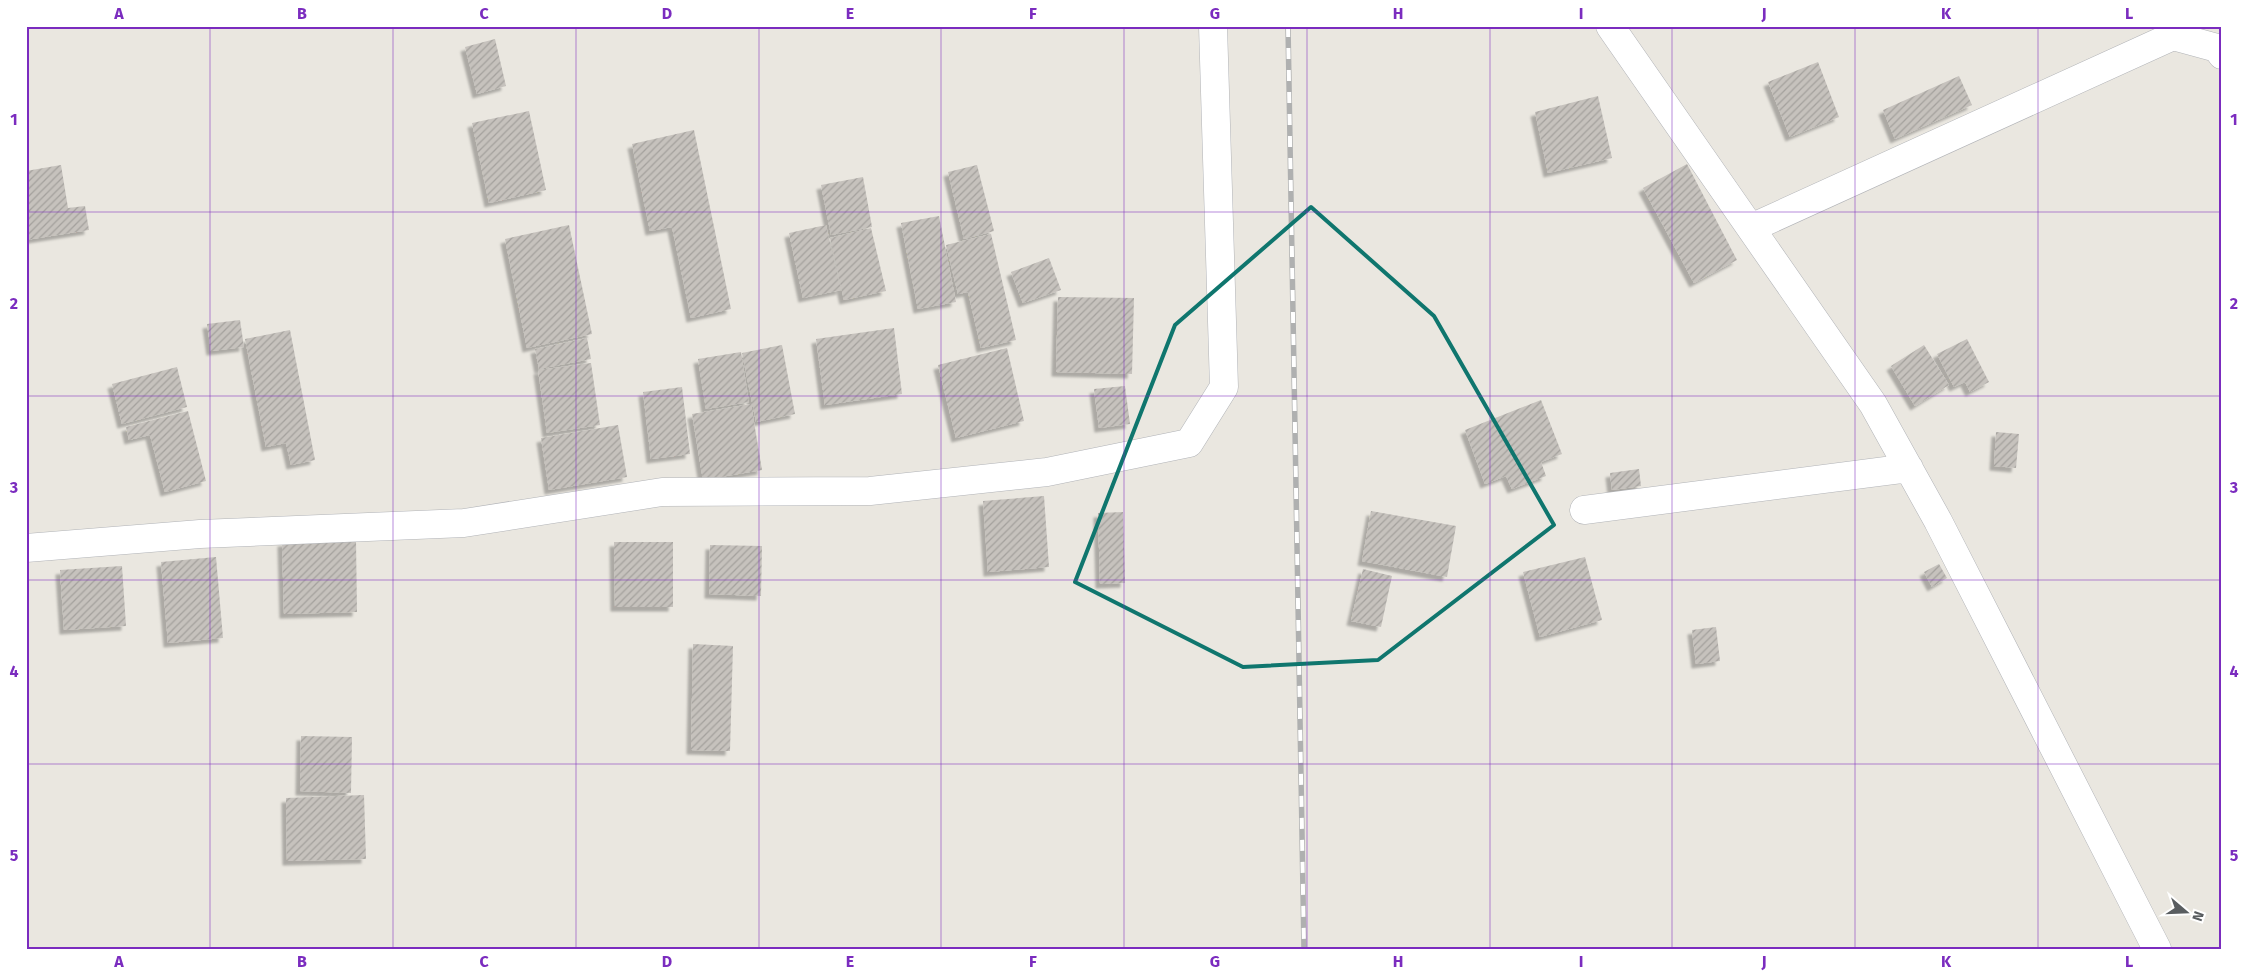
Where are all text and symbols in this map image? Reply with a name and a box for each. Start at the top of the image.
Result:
text: A [113,4,124,23]
text: B [297,4,307,23]
text: C [479,4,489,23]
text: D [662,4,672,23]
text: E [846,4,854,23]
text: F [1029,4,1037,23]
text: G [1210,4,1220,23]
text: H [1393,4,1403,23]
text: I [1579,4,1583,23]
text: J [1760,4,1767,23]
text: K [1941,4,1952,23]
text: L [2125,4,2133,23]
text: 1 [10,110,18,129]
text: 1 [2230,110,2238,129]
text: 2 [10,294,18,313]
text: 2 [2230,294,2238,313]
text: 3 [9,478,18,497]
text: 3 [2229,478,2238,497]
text: 4 [9,662,19,681]
text: 4 [2229,662,2239,681]
text: 5 [10,846,19,865]
text: 5 [2230,846,2239,865]
north arrow [2160,888,2210,938]
text: N [2188,909,2207,923]
text: A [113,952,124,971]
text: B [297,952,307,971]
text: C [479,952,489,971]
text: D [662,952,672,971]
text: E [846,952,854,971]
text: F [1029,952,1037,971]
text: G [1210,952,1220,971]
text: H [1393,952,1403,971]
text: I [1579,952,1583,971]
text: J [1760,952,1767,971]
text: K [1941,952,1952,971]
text: L [2125,952,2133,971]

